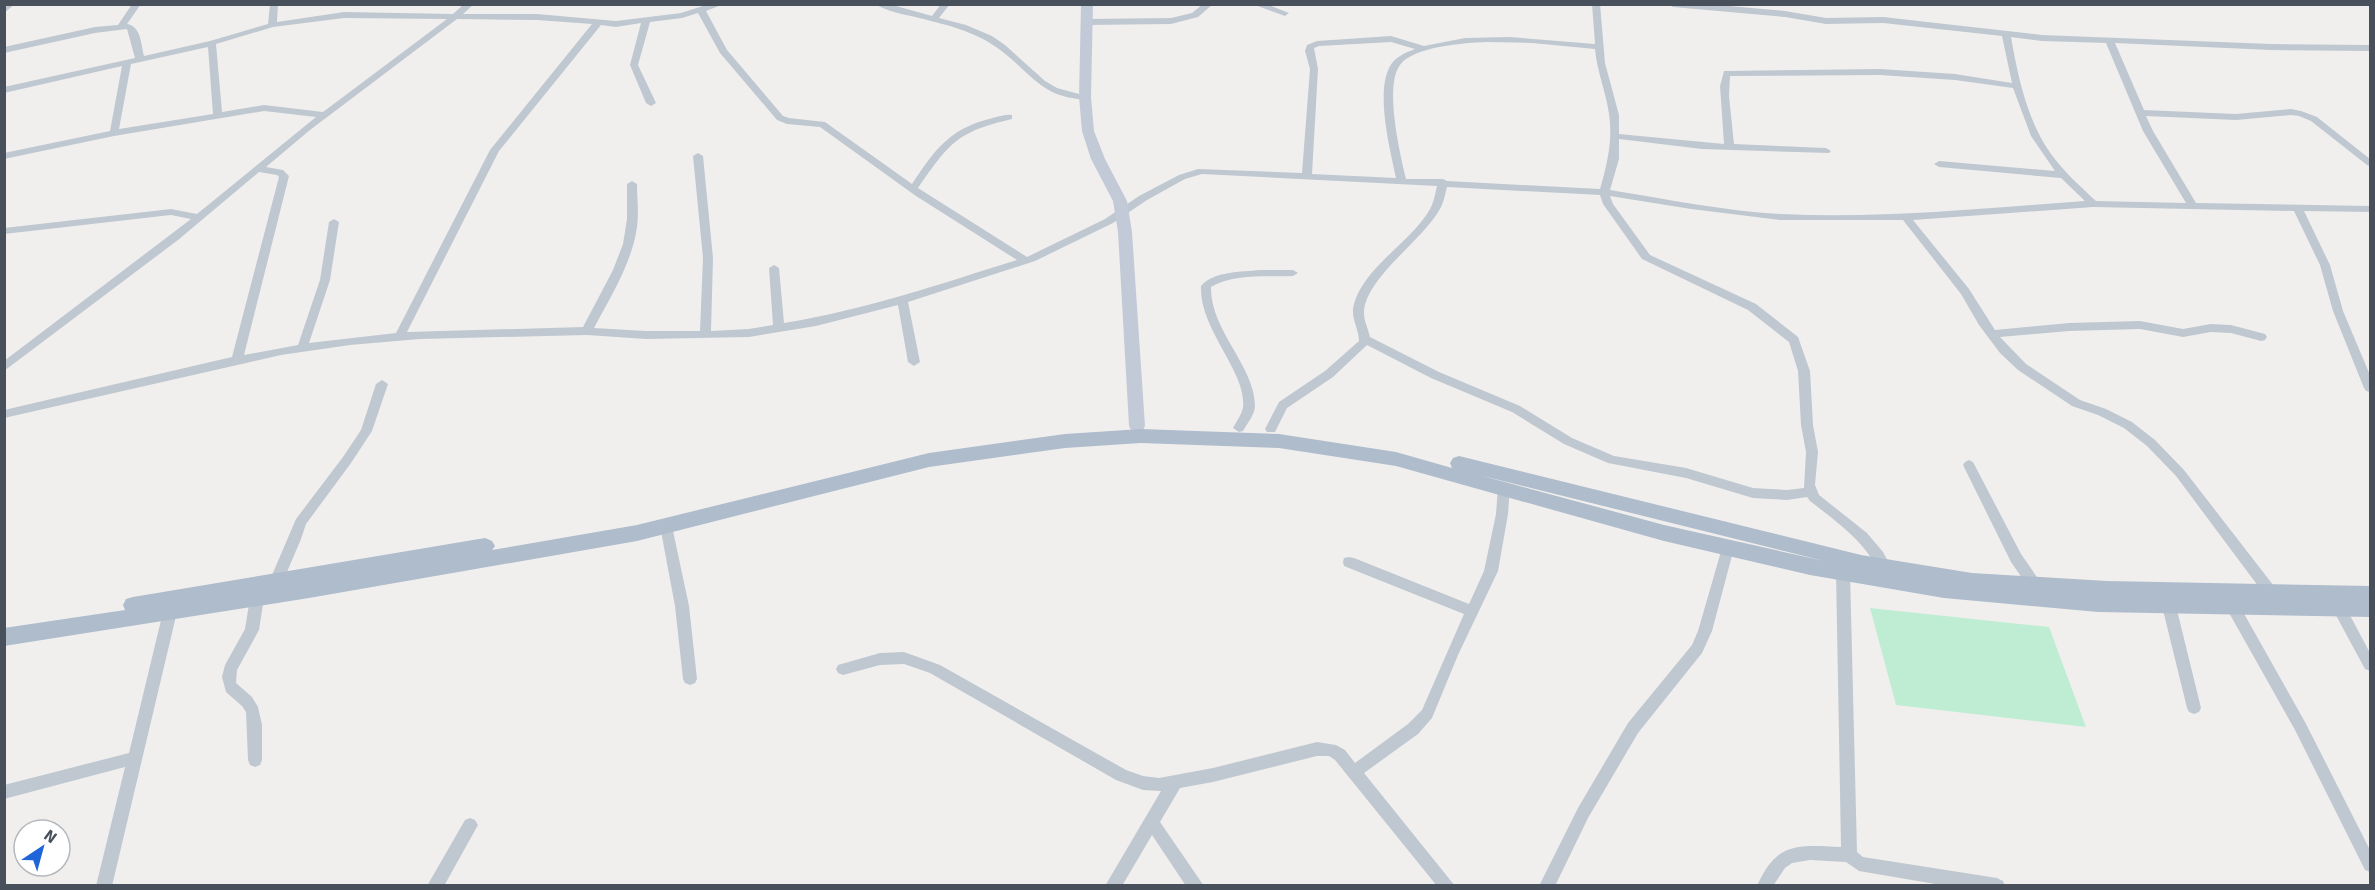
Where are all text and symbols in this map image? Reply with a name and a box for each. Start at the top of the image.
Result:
north arrow [12,818,72,878]
text: N [40,825,61,848]

